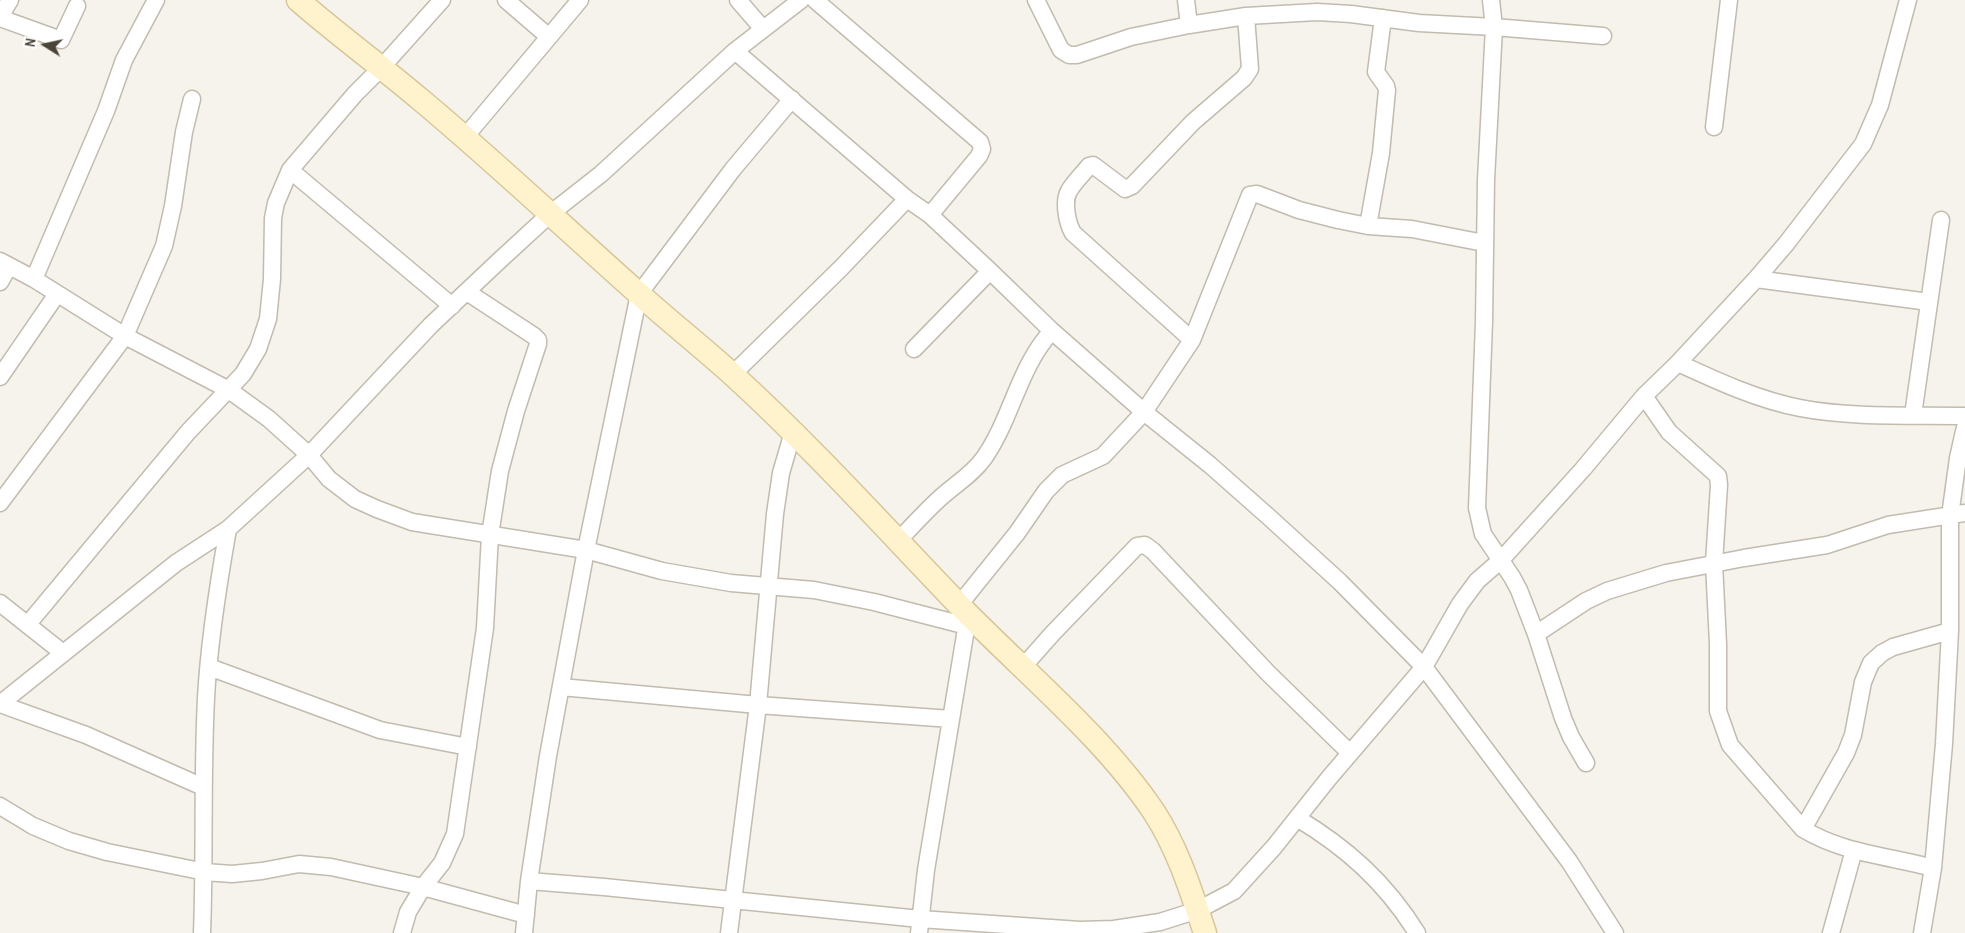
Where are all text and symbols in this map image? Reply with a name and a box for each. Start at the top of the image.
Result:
north arrow [20,20,70,70]
text: N [21,37,40,48]

